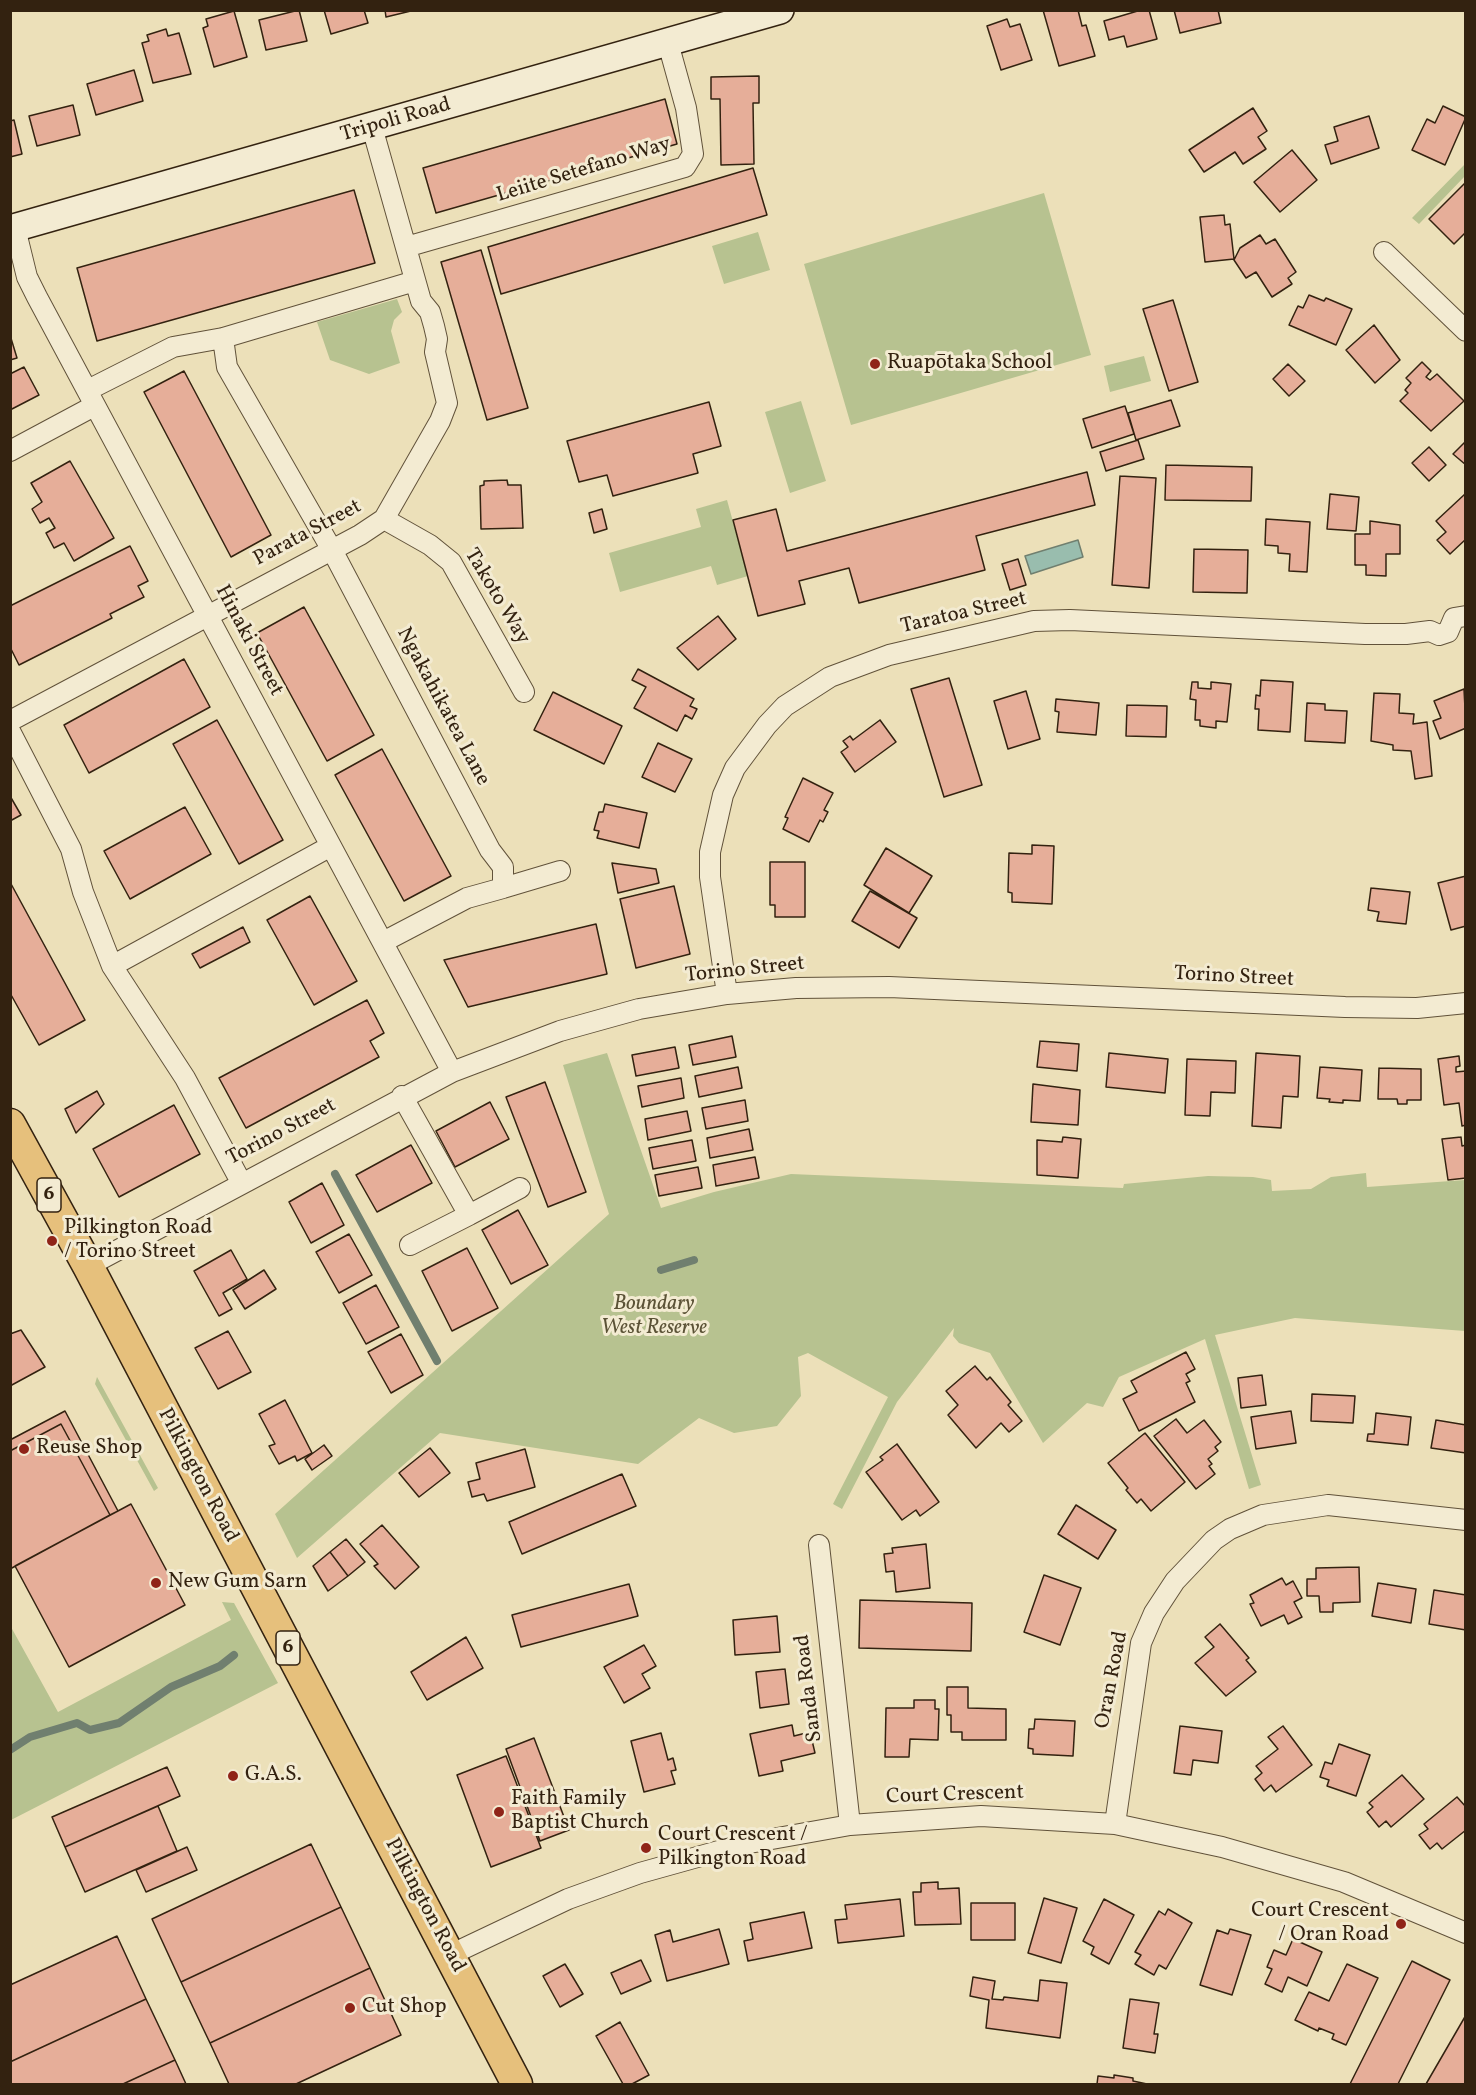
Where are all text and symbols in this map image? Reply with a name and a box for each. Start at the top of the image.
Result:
street label: Tripoli Road [338,93,454,149]
street label: Leiite Setefano Way [494,133,674,209]
place label: Ruapōtaka School [887,351,1052,377]
marker: Ruapōtaka School [868,357,882,371]
street label: Parata Street [250,495,366,573]
street label: Takoto Way [458,545,534,649]
street label: Hinaki Street [208,581,288,701]
street label: Taratoa Street [899,587,1029,641]
street label: Ngakahikatea Lane [390,624,494,790]
street label: Torino Street [684,952,806,990]
street label: Torino Street [1173,962,1295,994]
street label: Torino Street [223,1094,341,1172]
road number: 6 [37,1178,61,1212]
place label: Pilkington Road / Torino Street [64,1216,212,1266]
marker: Pilkington Road / Torino Street [45,1234,59,1248]
park label: Boundary West Reserve [601,1292,707,1342]
street label: Pilkington Road [151,1405,243,1547]
place label: Reuse Shop [36,1436,142,1462]
marker: Reuse Shop [17,1442,31,1456]
place label: New Gum Sarn [168,1570,307,1596]
marker: New Gum Sarn [149,1576,163,1590]
street label: Oran Road [1091,1629,1135,1731]
road number: 6 [276,1631,300,1665]
street label: Sanda Road [791,1633,829,1743]
place label: G.A.S. [245,1763,302,1789]
marker: G.A.S. [226,1769,240,1783]
street label: Court Crescent [886,1781,1024,1811]
place label: Faith Family Baptist Church [511,1787,649,1837]
marker: Faith Family Baptist Church [492,1805,506,1819]
place label: Court Crescent / Pilkington Road [658,1823,808,1873]
street label: Pilkington Road [378,1835,470,1977]
marker: Court Crescent / Pilkington Road [639,1841,653,1855]
place label: Court Crescent / Oran Road [1251,1899,1389,1949]
marker: Court Crescent / Oran Road [1394,1917,1408,1931]
place label: Cut Shop [362,1995,446,2021]
marker: Cut Shop [343,2001,357,2015]

